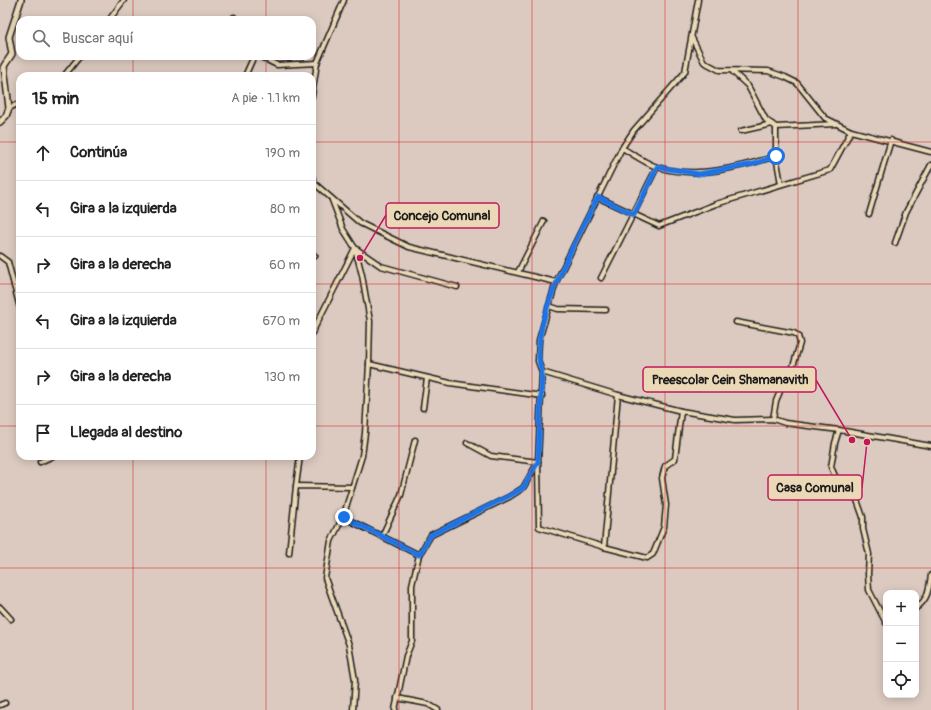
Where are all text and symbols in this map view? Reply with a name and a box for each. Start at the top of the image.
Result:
search box [16,16,316,60]
icon: search [30,27,52,49]
text: Buscar aquí [62,29,134,48]
text: 15 min [32,88,79,109]
text: A pie · 1.1 km [231,90,300,106]
icon: ahead [32,142,54,164]
text: Continúa [70,143,127,162]
text: 190 m [265,145,300,161]
route start [767,147,785,165]
icon: left [32,198,54,220]
text: Gira a la izquierda [70,199,177,218]
text: 80 m [270,201,300,217]
callout: Concejo Comunal [386,203,499,228]
text: Concejo Comunal [393,208,491,224]
icon: right [32,254,54,276]
text: Gira a la derecha [70,255,171,274]
text: 60 m [269,257,300,273]
icon: left [32,310,54,332]
text: Gira a la izquierda [70,311,177,330]
text: 670 m [262,313,300,329]
icon: right [32,366,54,388]
text: Gira a la derecha [70,367,171,386]
callout: Preescolar Cein Shamanavith [643,367,816,392]
text: 130 m [264,369,300,385]
text: Preescolar Cein Shamanavith [652,372,808,388]
icon: arrive [32,422,54,444]
text: Llegada al destino [70,423,182,442]
callout: Casa Comunal [768,475,862,500]
text: Casa Comunal [776,480,854,496]
route end [335,508,353,526]
map controls [883,590,919,698]
button: + [883,590,919,626]
button: − [883,626,919,662]
button: locate [883,662,919,698]

